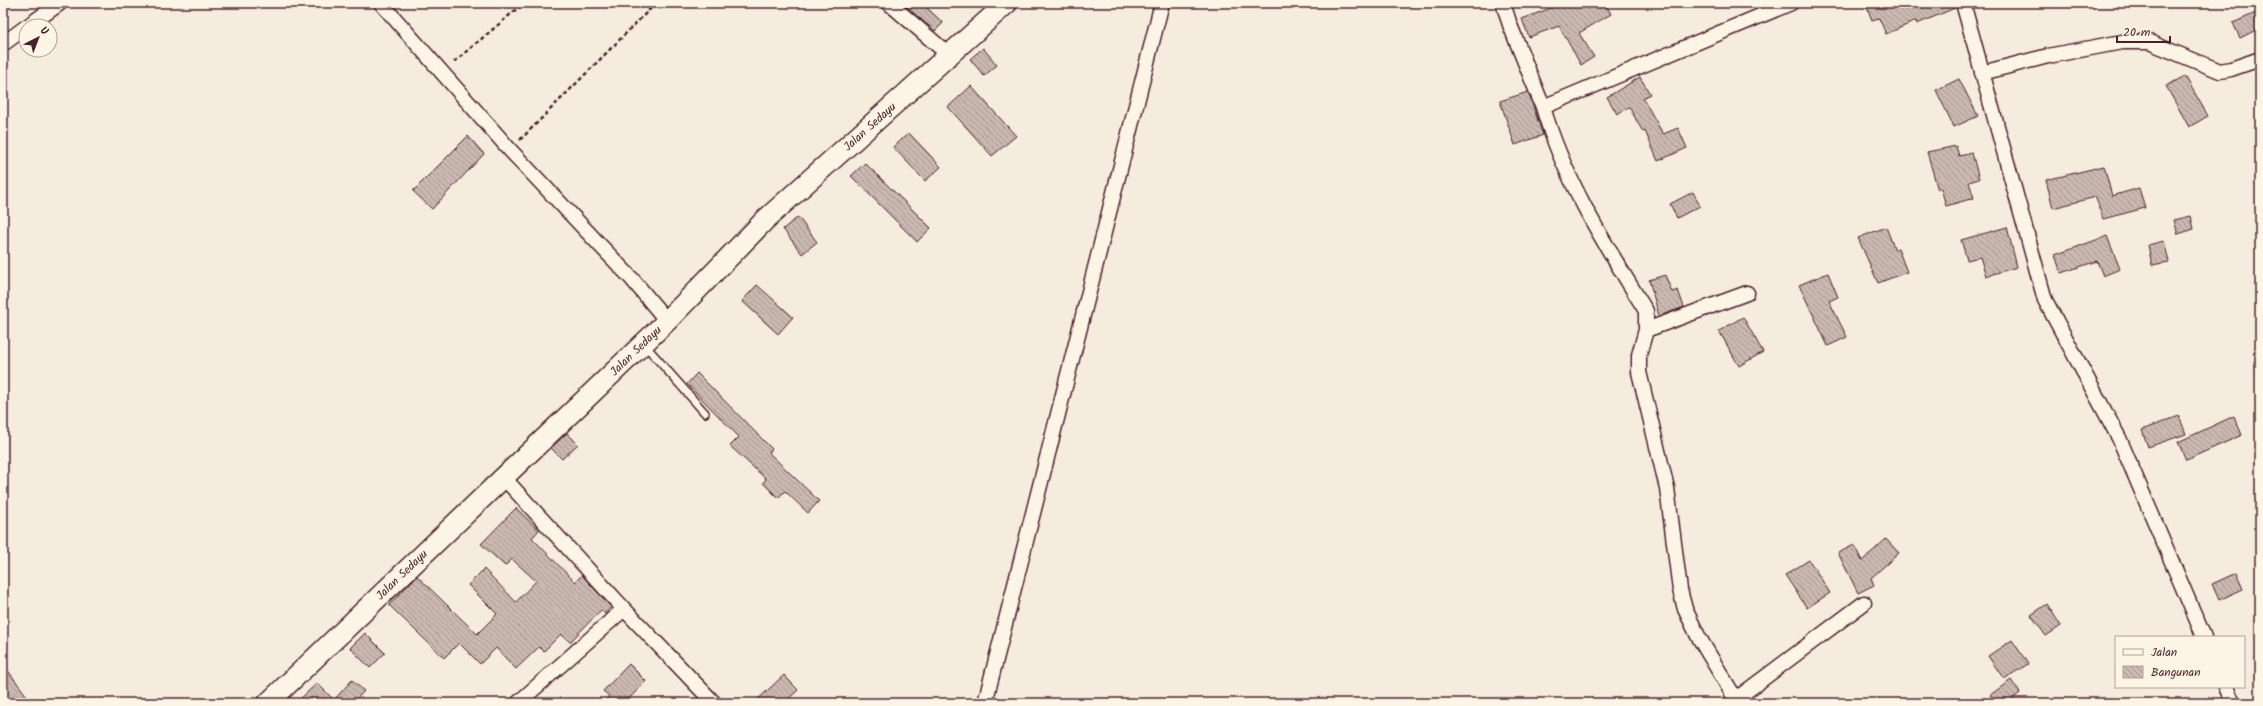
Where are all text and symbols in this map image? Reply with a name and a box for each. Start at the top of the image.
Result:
north arrow [18,18,58,58]
scale bar [2117,18,2170,44]
text: U [36,22,53,40]
text: 20 m [2123,23,2151,42]
street label: Jalan Sedayu [839,98,901,156]
street label: Jalan Sedayu [606,321,666,381]
street label: Jalan Sedayu [372,545,432,605]
legend [2115,636,2245,688]
text: Jalan [2151,643,2177,662]
text: Bangunan [2151,663,2201,682]

